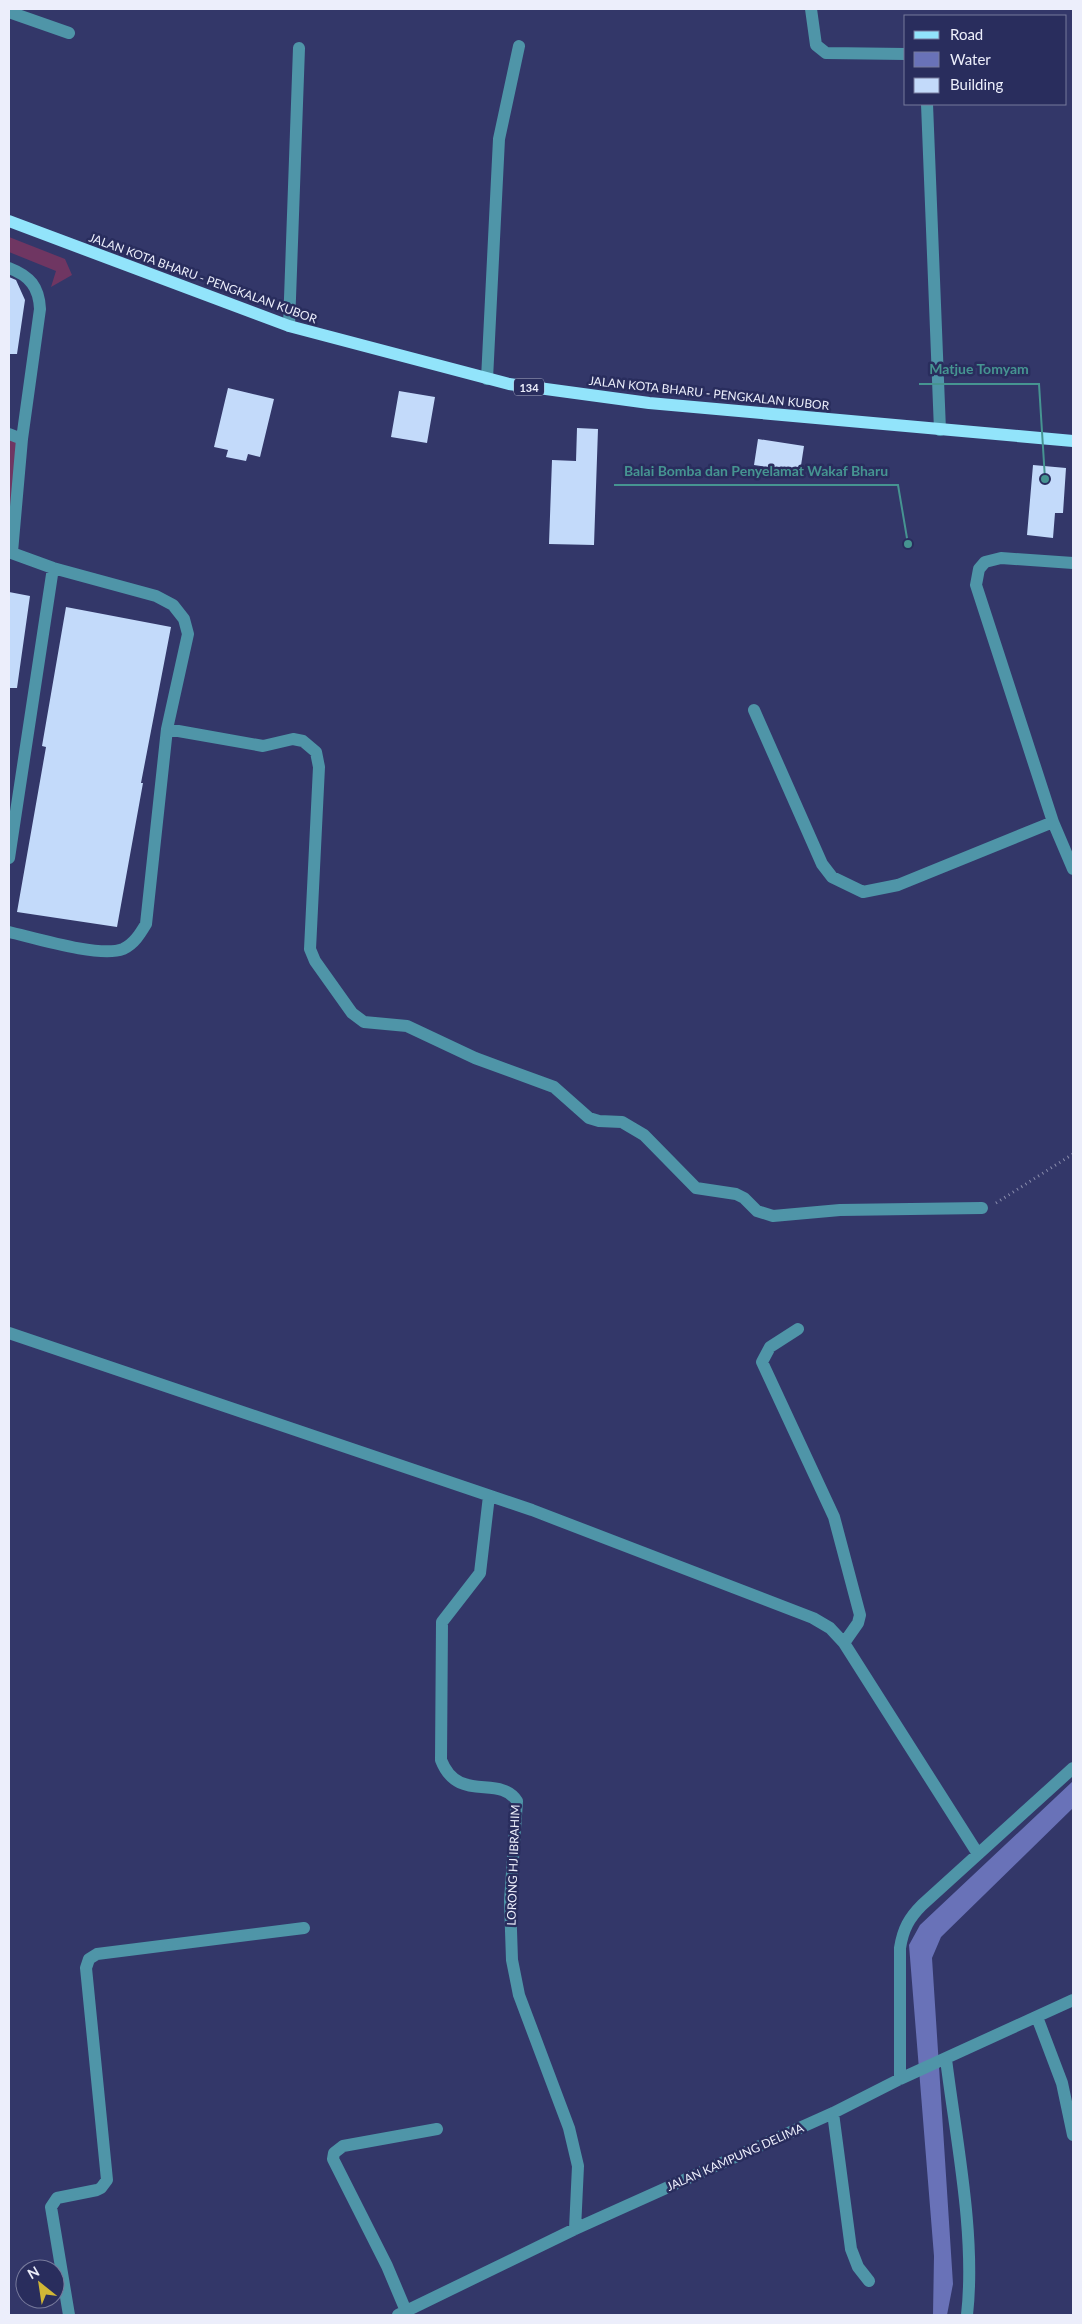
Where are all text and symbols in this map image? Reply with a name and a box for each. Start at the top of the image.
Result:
legend [904,15,1067,105]
text: Road [950,25,983,43]
text: Water [950,50,991,68]
text: Building [950,75,1003,93]
street label: JALAN KOTA BHARU - PENGKALAN KUBOR [87,230,320,327]
callout: Matjue Tomyam [919,355,1039,384]
text: Matjue Tomyam [929,360,1029,377]
street label: JALAN KOTA BHARU - PENGKALAN KUBOR [588,373,830,413]
road number: 134 [514,378,544,396]
callout: Balai Bomba dan Penyelamat Wakaf Bharu [614,456,898,485]
text: Balai Bomba dan Penyelamat Wakaf Bharu [624,462,888,479]
street label: LORONG HJ IBRAHIM [503,1804,523,1926]
street label: JALAN KAMPUNG DELIMA [664,2120,807,2194]
north arrow [15,2259,65,2309]
text: N [24,2262,42,2282]

